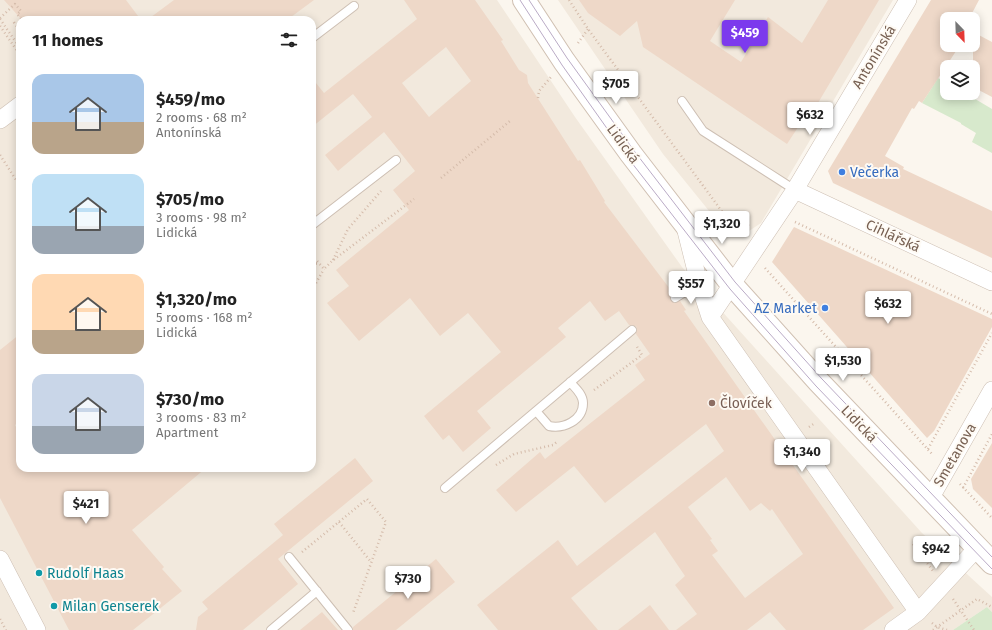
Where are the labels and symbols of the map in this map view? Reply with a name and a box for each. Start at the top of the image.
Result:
north arrow [940,12,980,52]
pin: $459 [721,20,769,54]
street label: Antonínská [849,22,899,92]
pin: $705 [592,71,640,105]
pin: $632 [786,102,834,136]
street label: Lidická [603,121,643,167]
place label: Večerka [850,164,899,181]
marker: Večerka [837,167,847,177]
pin: $1,320 [689,211,755,245]
street label: Cihlářská [863,216,923,256]
pin: $557 [667,271,715,305]
pin: $632 [864,291,912,325]
place label: AZ Market [754,300,818,317]
marker: AZ Market [820,303,830,313]
pin: $1,530 [810,348,876,382]
place label: Človíček [720,394,773,412]
marker: Človíček [707,398,717,408]
street label: Lidická [837,402,881,446]
street label: Smetanova [930,420,980,490]
pin: $1,340 [769,439,835,473]
pin: $421 [62,491,110,525]
pin: $942 [912,536,960,570]
place label: Rudolf Haas [47,565,124,582]
pin: $730 [384,566,432,600]
marker: Rudolf Haas [34,568,44,578]
place label: Milan Genserek [62,598,160,615]
marker: Milan Genserek [49,601,59,611]

